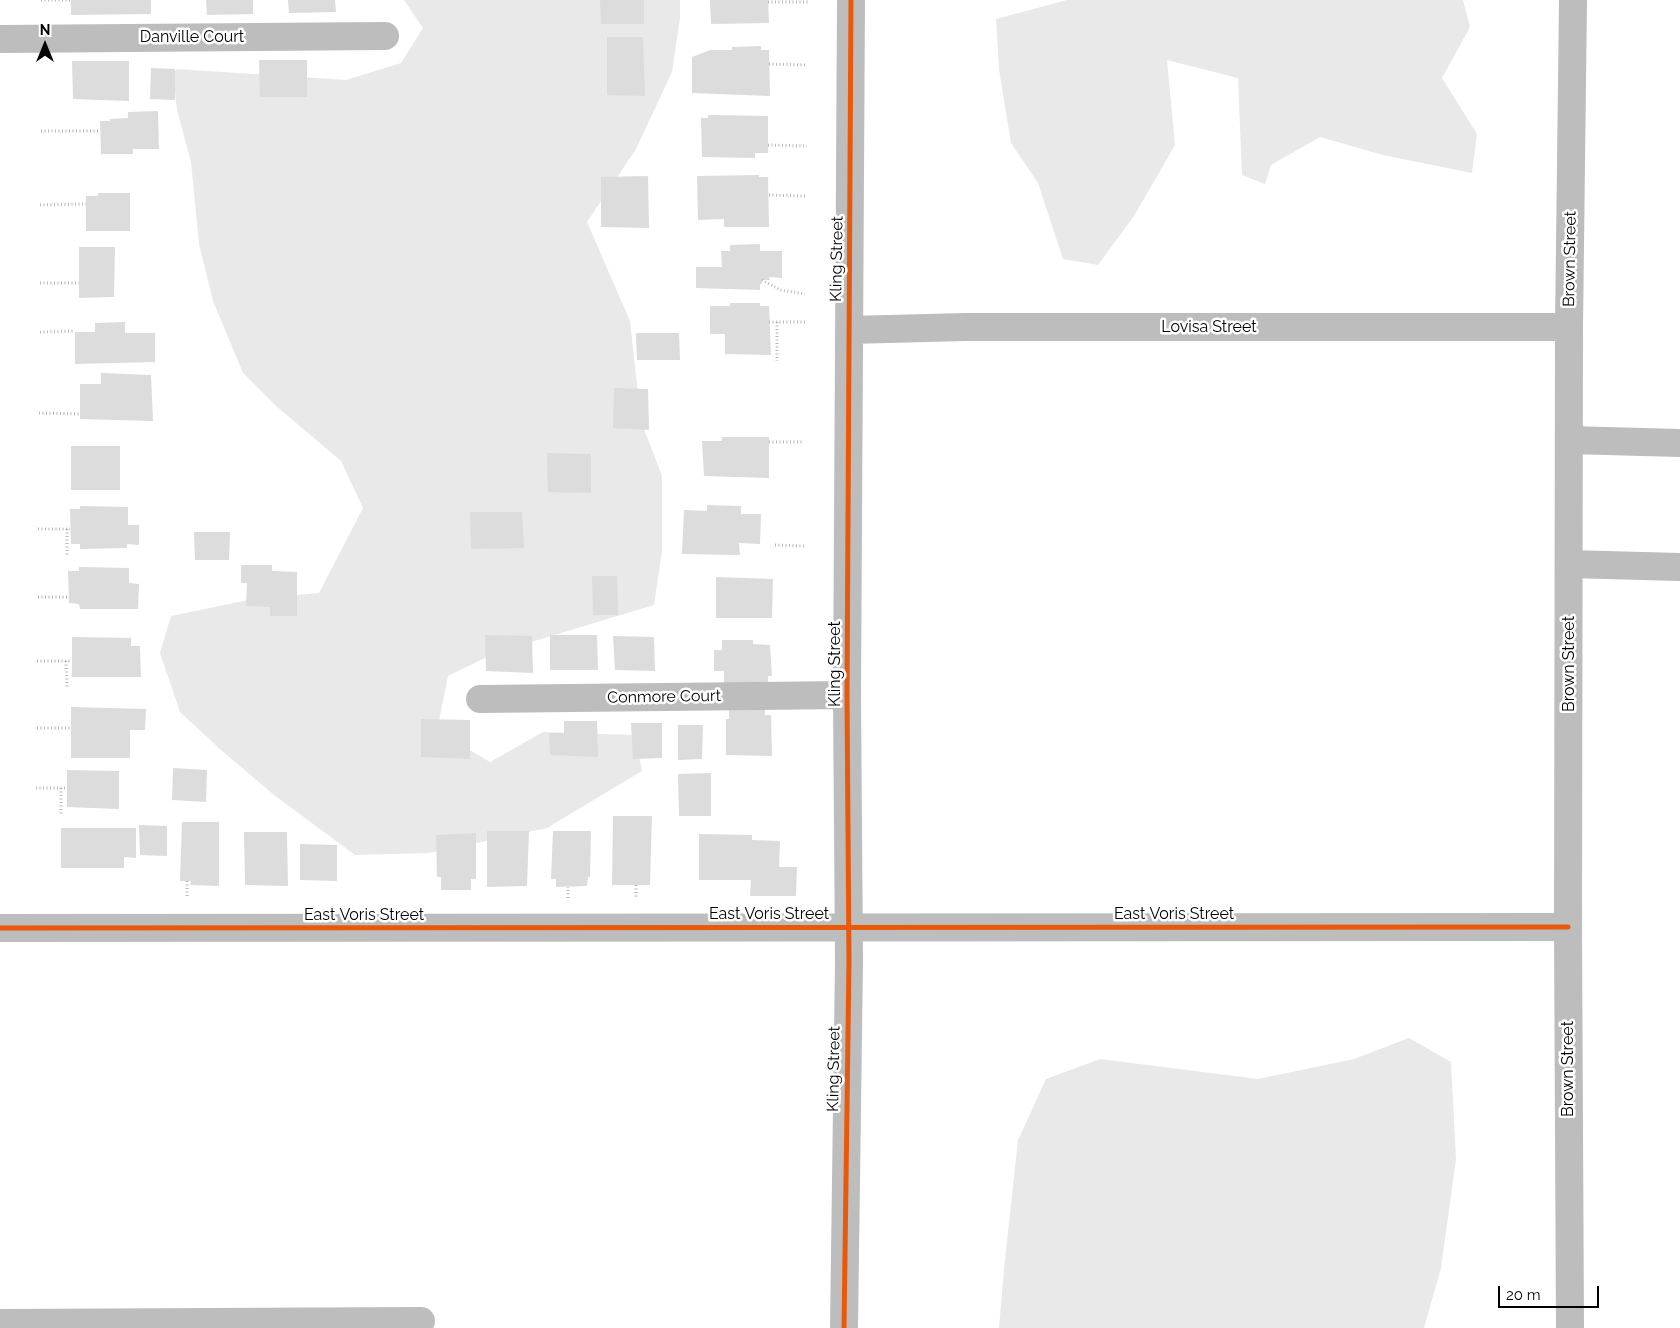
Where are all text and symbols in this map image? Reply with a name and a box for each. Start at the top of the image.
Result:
north arrow [20,20,70,70]
text: N [40,22,50,38]
street label: Danville Court [140,27,244,47]
street label: Brown Street [1560,211,1580,307]
street label: Kling Street [827,216,847,302]
street label: Lovisa Street [1161,317,1257,337]
street label: Brown Street [1559,616,1579,712]
street label: Kling Street [825,621,845,707]
street label: Conmore Court [607,686,721,708]
street label: East Voris Street [709,904,829,924]
street label: East Voris Street [1114,904,1234,924]
street label: East Voris Street [304,905,424,925]
street label: Brown Street [1558,1021,1578,1117]
street label: Kling Street [824,1026,844,1112]
scale bar [1500,1276,1601,1308]
text: 20 m [1506,1286,1541,1304]

